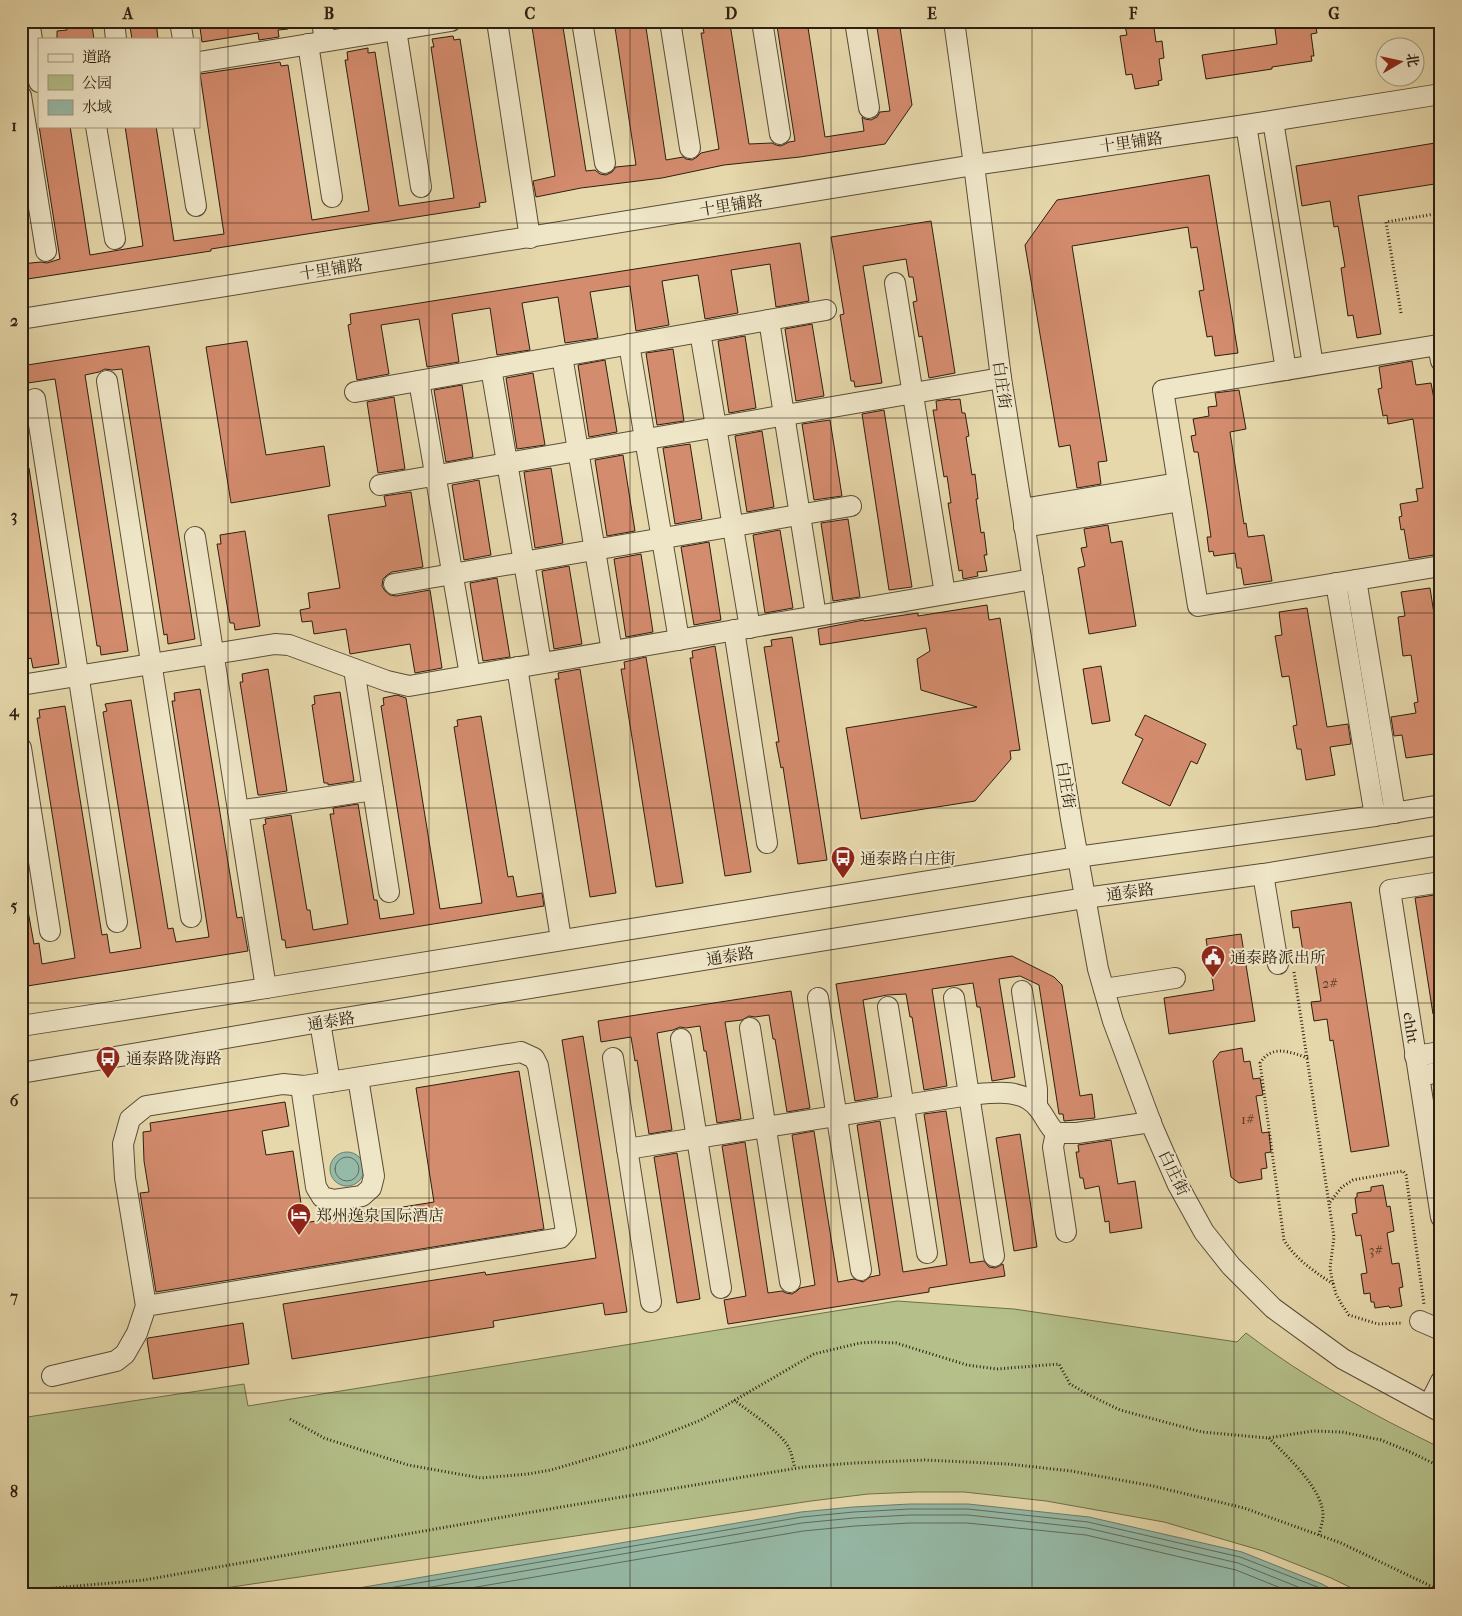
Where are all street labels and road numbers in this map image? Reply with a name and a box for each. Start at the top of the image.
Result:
street label: 十里铺路 [1098,128,1164,156]
street label: 十里铺路 [698,191,764,219]
street label: 十里铺路 [298,255,364,283]
street label: 白庄街 [989,360,1015,410]
street label: 白庄街 [1053,760,1079,810]
street label: 通泰路 [1105,879,1155,905]
street label: 通泰路 [705,943,755,969]
street label: 通泰路 [306,1008,356,1034]
street label: ehht [1400,1011,1423,1045]
street label: 白庄街 [1155,1147,1193,1199]

